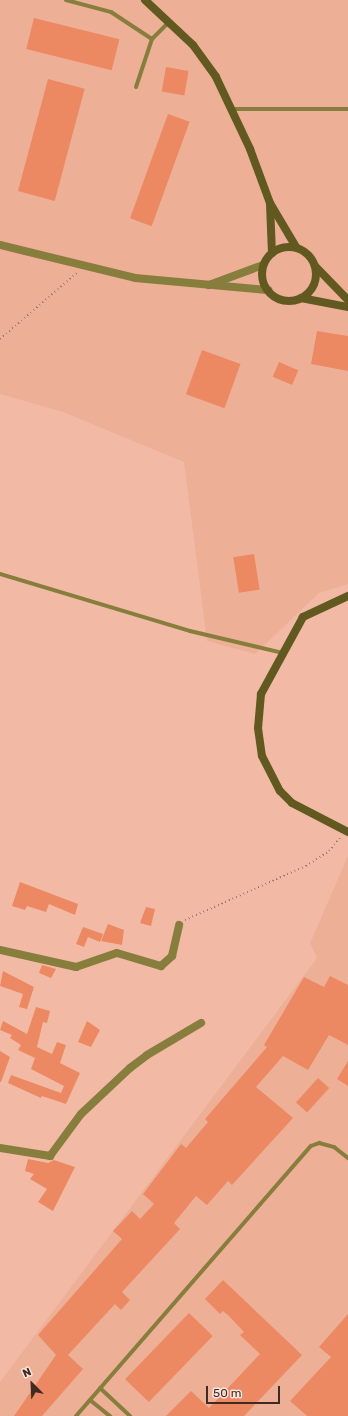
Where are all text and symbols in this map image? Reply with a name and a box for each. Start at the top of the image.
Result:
north arrow [12,1364,52,1404]
text: N [21,1365,33,1380]
scale bar [208,1378,282,1404]
text: 50 m [213,1386,241,1400]

